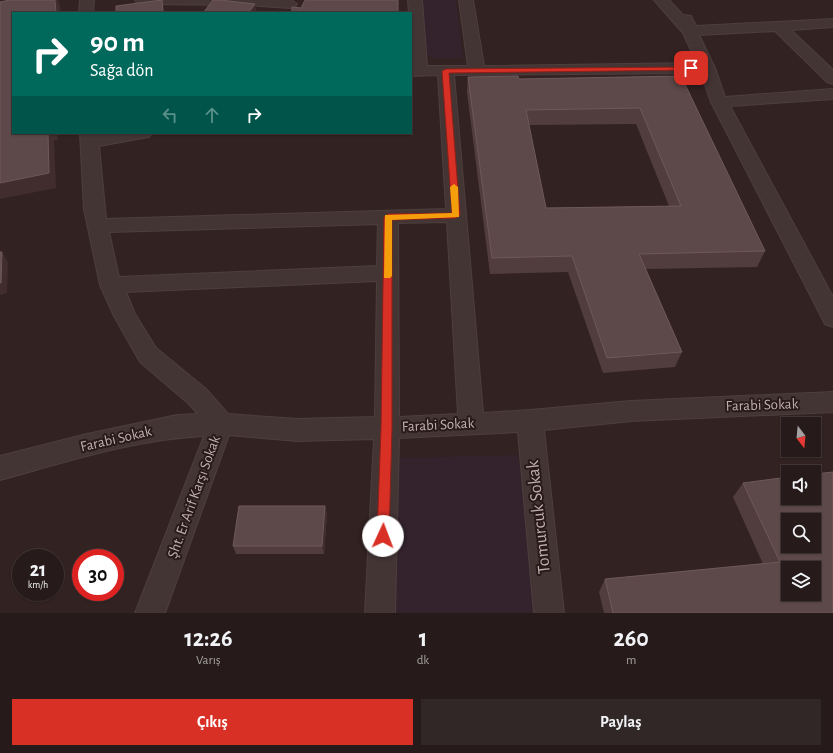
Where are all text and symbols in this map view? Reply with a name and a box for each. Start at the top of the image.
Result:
icon: right [24,28,76,80]
text: 90 m [90,29,145,57]
pin [674,51,708,85]
icon: arrive [680,57,702,79]
text: Sağa dön [90,62,154,80]
icon: left [159,104,181,126]
icon: ahead [201,104,223,126]
icon: right [243,104,265,126]
street label: Farabi Sokak [725,396,799,414]
street label: Farabi Sokak [401,416,475,434]
north arrow [781,417,821,457]
map controls [781,417,821,601]
street label: Farabi Sokak [79,423,153,454]
street label: Şht. Er Arif Karşı Sokak [165,434,223,560]
street label: Tomurcuk Sokak [524,459,554,575]
button: sound [781,465,821,505]
button: search [781,513,821,553]
position arrow [362,515,404,557]
speed limit sign: 30 [72,549,124,601]
text: 21 [30,560,46,580]
button: layers [781,561,821,601]
text: km/h [28,580,48,590]
text: 12:26 [184,627,232,651]
text: 1 [419,627,427,651]
text: 260 [613,627,649,651]
text: Varış [196,654,221,667]
text: dk [417,654,429,667]
text: m [626,654,636,667]
button: Çıkış [12,699,413,745]
button: Paylaş [421,699,821,745]

